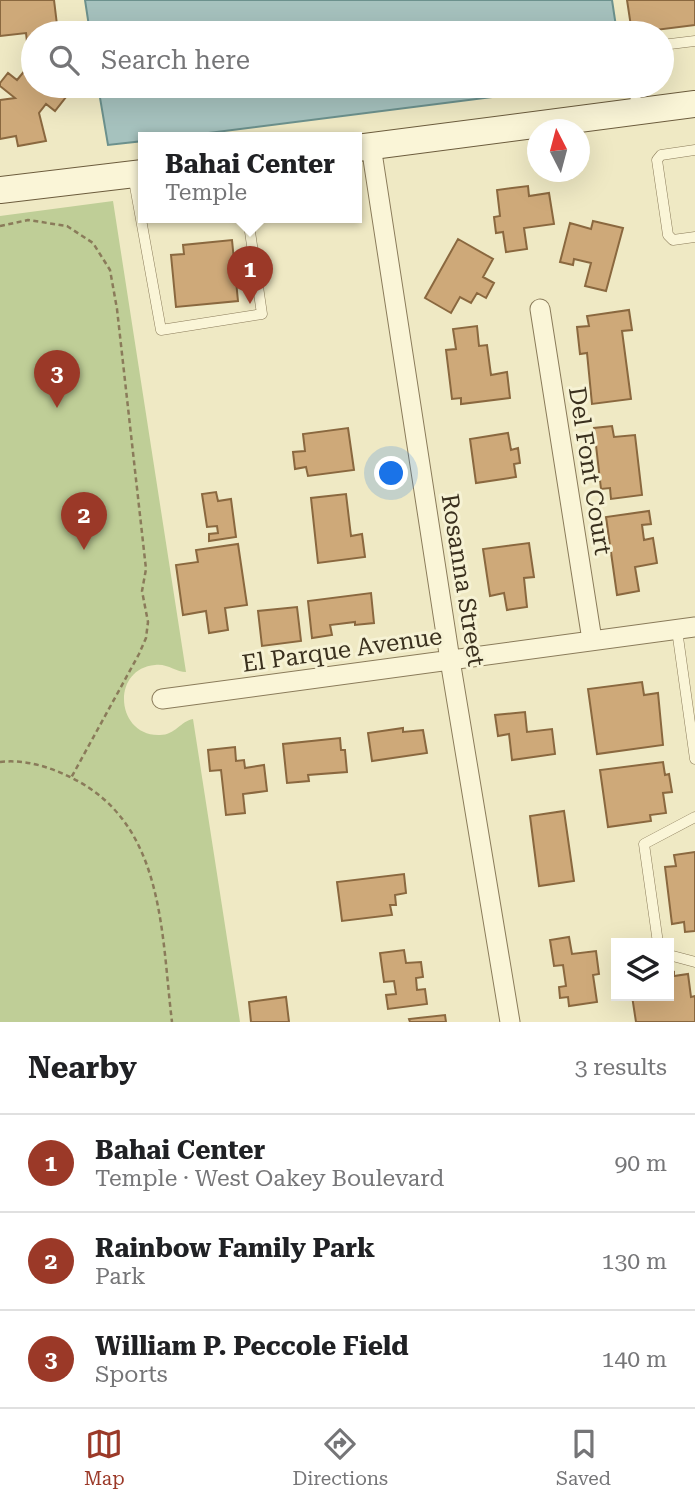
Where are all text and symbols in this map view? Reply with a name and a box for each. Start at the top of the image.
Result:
search box [21,21,674,98]
icon: search [45,41,83,79]
text: Search here [101,45,250,75]
north arrow [527,119,590,182]
popup [138,132,362,223]
text: Bahai Center [165,149,335,179]
text: Temple [165,179,247,206]
pin: 1 [227,246,273,304]
pin: 3 [34,350,80,408]
street label: Del Font Court [563,385,617,557]
your location [374,456,408,490]
pin: 2 [61,492,107,550]
street label: Rosanna Street [436,492,490,668]
street label: El Parque Avenue [240,622,444,678]
map controls [611,938,674,1001]
button: layers [611,938,674,1001]
text: Nearby [28,1050,137,1085]
text: 3 results [575,1054,667,1081]
text: Bahai Center [95,1135,265,1165]
text: 1 [45,1150,57,1177]
text: 90 m [614,1150,667,1177]
text: Temple · West Oakey Boulevard [95,1165,444,1192]
text: Rainbow Family Park [95,1233,375,1263]
text: 2 [45,1248,57,1275]
text: 130 m [602,1248,667,1275]
text: Park [95,1263,146,1290]
text: William P. Peccole Field [95,1331,409,1361]
text: 3 [45,1346,57,1373]
text: 140 m [602,1346,667,1373]
text: Sports [95,1361,168,1388]
tab: Map [84,1425,125,1490]
tab: Directions [292,1425,388,1490]
tab: Saved [556,1425,611,1490]

